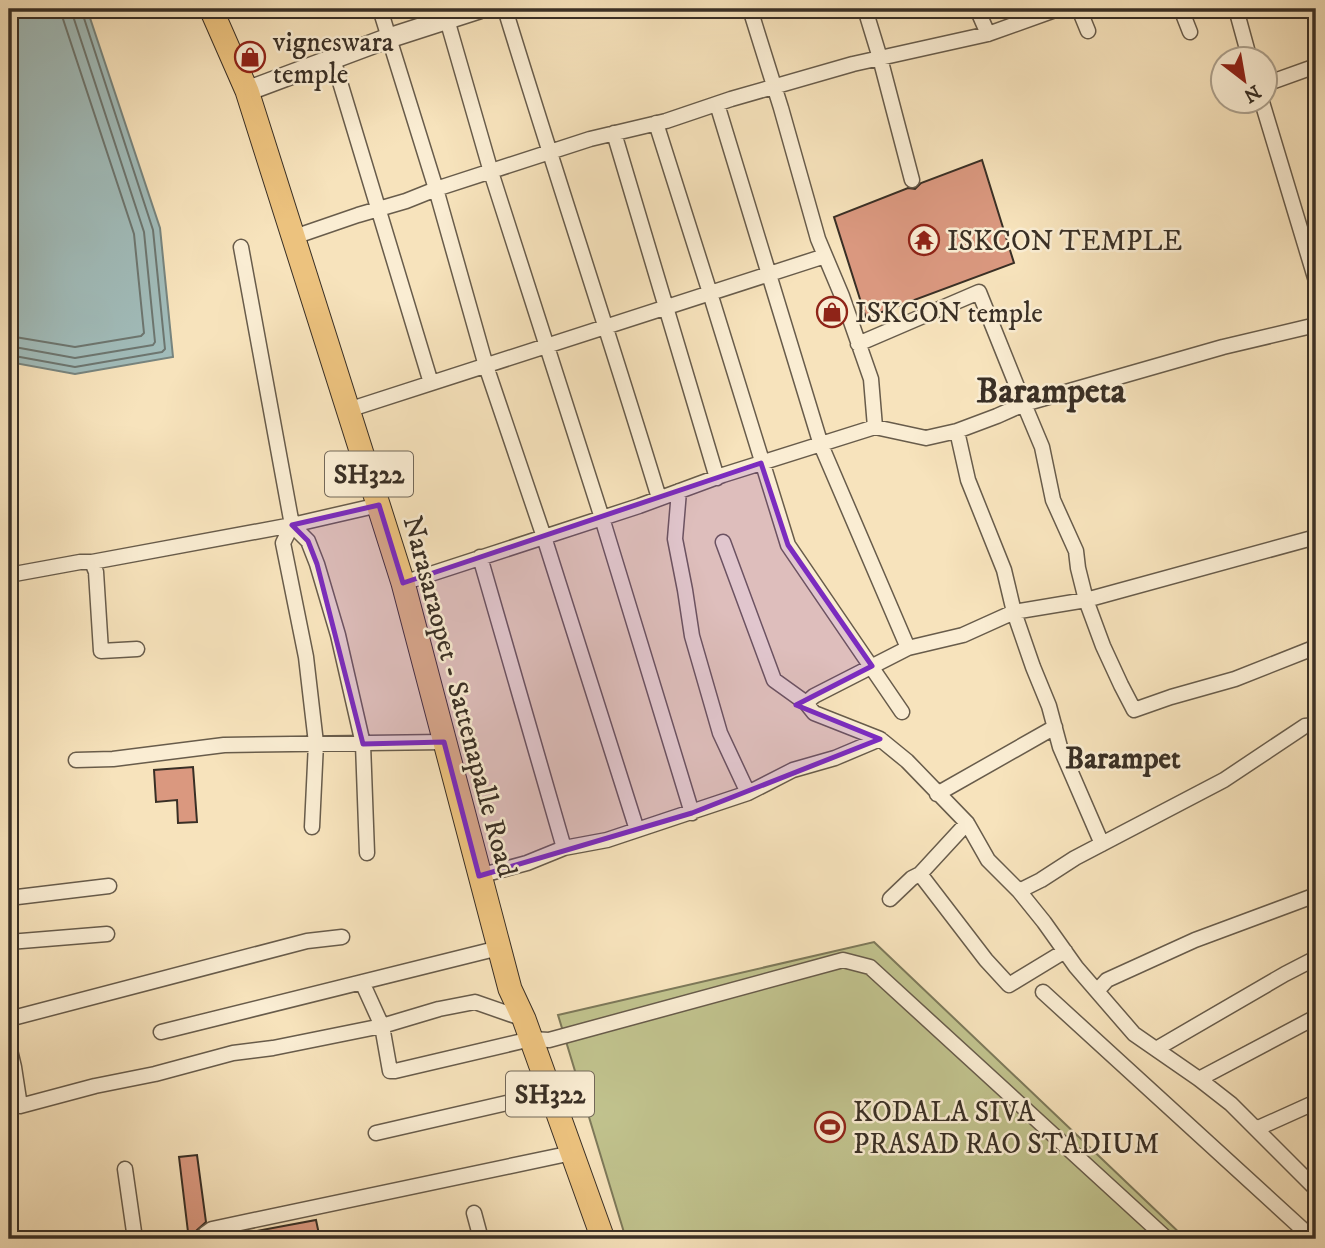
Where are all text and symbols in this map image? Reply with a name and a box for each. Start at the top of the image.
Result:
place label: vigneswara temple [272,25,394,92]
shop icon: vigneswara temple [233,40,267,74]
north arrow [1210,46,1280,116]
text: N [1239,79,1265,107]
temple icon: ISKCON TEMPLE [907,223,941,257]
place label: ISKCON TEMPLE [947,224,1182,259]
shop icon: ISKCON temple [815,295,849,329]
place label: ISKCON temple [855,296,1043,331]
district label: Barampeta [976,370,1127,414]
road number: SH322 [325,452,413,496]
street label: Narasaraopet - Sattenapalle Road [394,512,525,881]
district label: Barampet [1065,741,1181,778]
road number: SH322 [506,1072,594,1116]
place label: KODALA SIVA PRASAD RAO STADIUM [853,1095,1159,1162]
sports icon: KODALA SIVA PRASAD RAO STADIUM [813,1110,847,1144]

